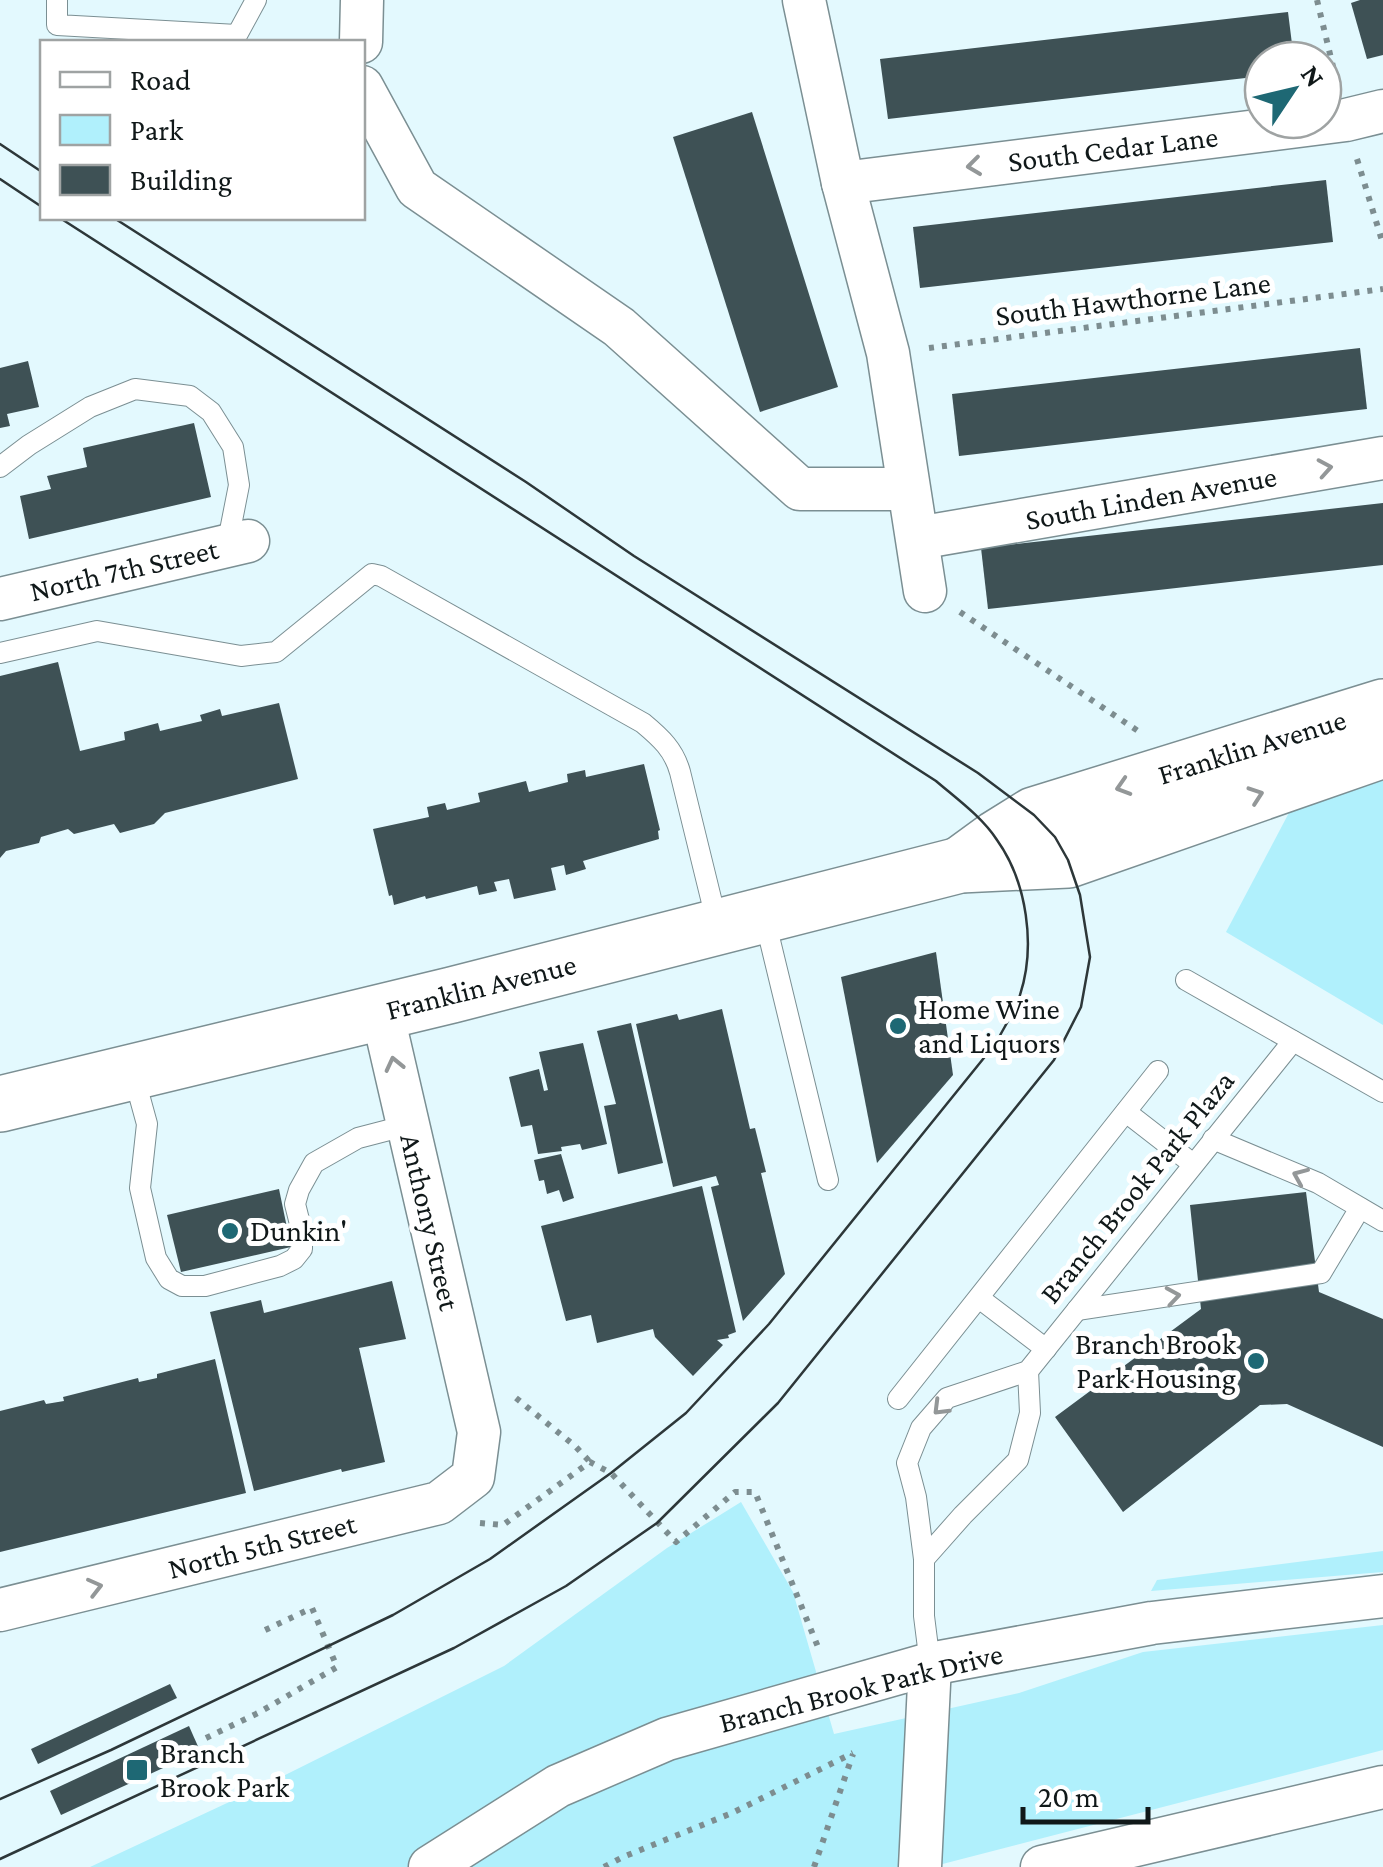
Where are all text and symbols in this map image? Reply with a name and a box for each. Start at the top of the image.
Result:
legend [40,40,365,220]
north arrow [1243,40,1343,140]
text: N [1295,59,1331,93]
text: Road [130,63,191,96]
text: Park [130,113,184,146]
street label: South Cedar Lane [1006,119,1220,178]
one-way arrow [966,155,982,176]
text: Building [130,163,232,197]
street label: South Hawthorne Lane [994,265,1272,332]
one-way arrow [1317,458,1333,479]
street label: South Linden Avenue [1023,459,1279,536]
street label: North 7th Street [26,532,222,607]
street label: Franklin Avenue [1154,702,1350,791]
one-way arrow [1115,775,1132,796]
one-way arrow [1247,786,1264,806]
street label: Franklin Avenue [382,947,579,1026]
place label: Home Wine and Liquors [918,992,1061,1060]
marker: Home Wine and Liquors [887,1015,909,1037]
one-way arrow [385,1056,406,1073]
street label: Branch Brook Park Plaza [1033,1064,1240,1309]
street label: Anthony Street [393,1131,467,1314]
one-way arrow [1293,1168,1311,1188]
place label: Dunkin' [250,1214,347,1247]
marker: Dunkin' [219,1220,241,1242]
one-way arrow [1165,1286,1181,1307]
place label: Branch Brook Park Housing [1075,1327,1237,1395]
marker: Branch Brook Park Housing [1245,1350,1267,1372]
one-way arrow [933,1396,951,1414]
street label: North 5th Street [164,1506,360,1585]
one-way arrow [86,1578,103,1599]
street label: Branch Brook Park Drive [716,1636,1006,1739]
place label: Branch Brook Park [160,1736,290,1803]
marker: Branch Brook Park [124,1757,150,1783]
scale bar [1023,1762,1148,1824]
text: 20 m [1038,1780,1099,1813]

